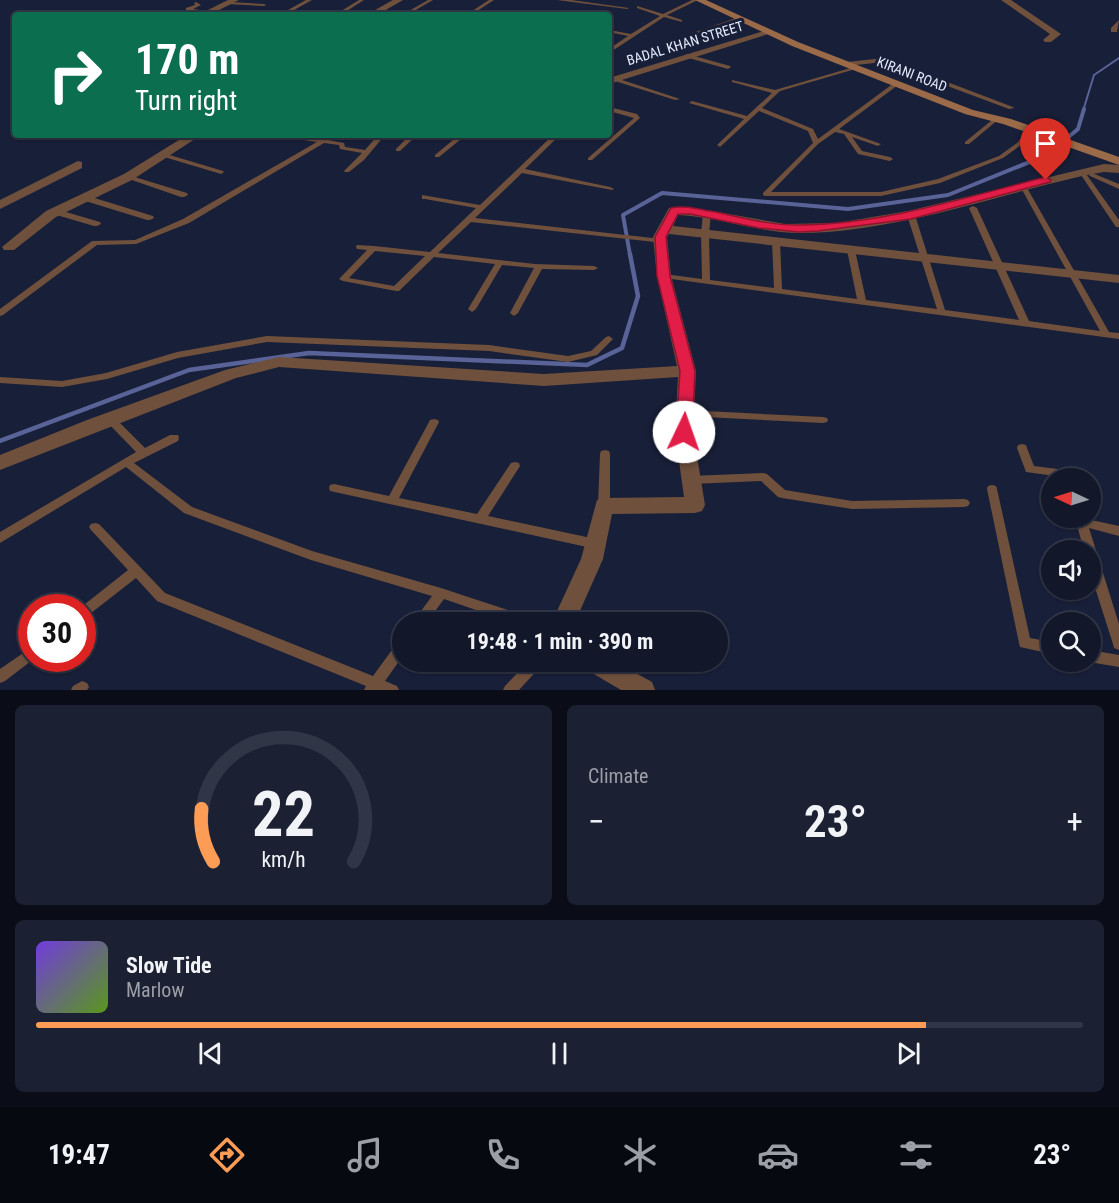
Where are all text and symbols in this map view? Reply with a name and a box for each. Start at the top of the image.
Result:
street label: BADAL KHAN STREET [625,18,745,68]
text: 170 m [135,35,240,84]
icon: right [36,36,114,114]
street label: KIRANI ROAD [875,53,949,95]
text: Turn right [135,85,237,117]
pin [1020,118,1071,180]
icon: arrive [1029,127,1062,160]
position arrow [652,400,716,464]
north arrow [1041,468,1101,528]
map controls [1041,468,1101,672]
button: sound [1041,540,1101,600]
speed limit sign: 30 [18,594,96,672]
button: search [1041,612,1101,672]
text: 19:48 · 1 min · 390 m [467,629,653,654]
text: Climate [588,764,648,788]
text: 22 [252,778,315,851]
text: 23° [804,795,867,848]
text: − [588,802,605,841]
text: + [1067,802,1083,841]
text: km/h [261,847,306,872]
text: Slow Tide [126,953,212,978]
text: Marlow [126,978,184,1002]
icon: previous [194,1037,227,1070]
icon: pause [543,1037,576,1070]
icon: next [892,1037,925,1070]
icon: directions [206,1134,248,1176]
icon: music [344,1134,386,1176]
icon: phone [482,1134,524,1176]
icon: climate [619,1134,661,1176]
icon: car [757,1134,799,1176]
icon: filters [895,1134,937,1176]
text: 19:47 [48,1139,110,1171]
text: 23° [1033,1139,1071,1171]

